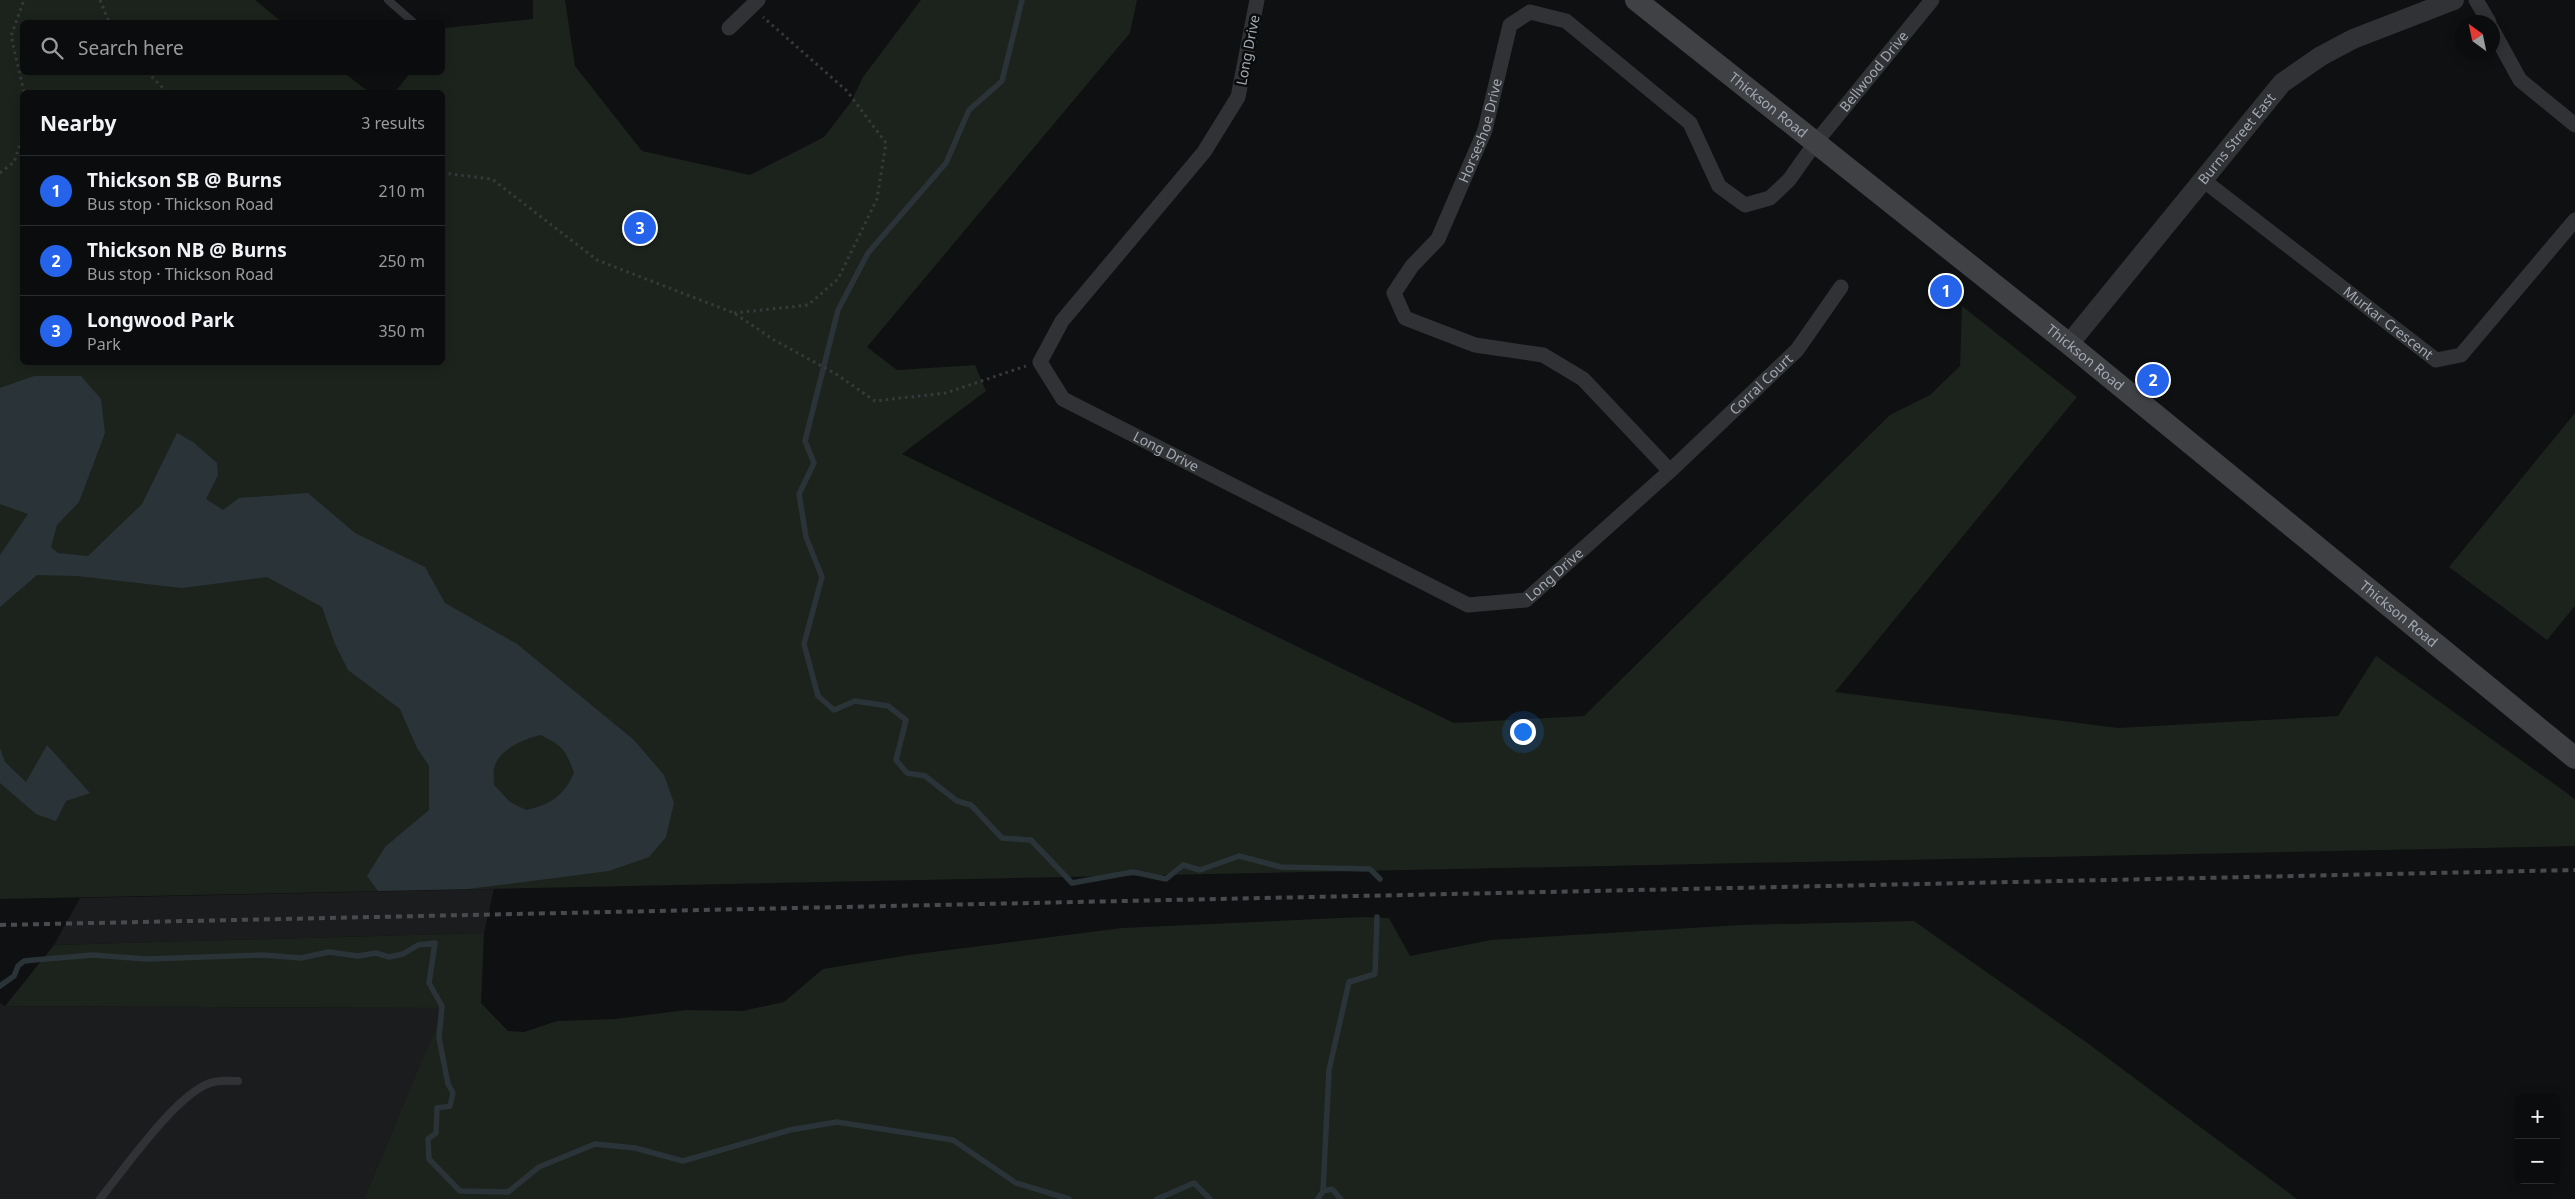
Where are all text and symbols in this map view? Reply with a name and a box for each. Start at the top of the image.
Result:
street label: Long Drive [1231,13,1264,87]
north arrow [2455,15,2500,60]
search box [20,20,445,75]
street label: Bellwood Drive [1835,27,1912,115]
icon: search [38,34,66,62]
text: Search here [78,35,184,61]
street label: Thickson Road [1725,68,1812,142]
street label: Horseshoe Drive [1453,76,1506,186]
street label: Burns Street East [2193,89,2279,188]
text: Nearby [40,109,116,137]
text: 3 results [361,112,425,134]
text: Thickson SB @ Burns [87,167,282,193]
text: 1 [51,180,61,202]
text: 210 m [378,180,425,202]
text: Bus stop · Thickson Road [87,193,274,215]
pin: 3 [624,209,656,247]
text: Thickson NB @ Burns [87,237,287,263]
text: 2 [51,250,61,272]
text: 250 m [378,250,425,272]
text: Bus stop · Thickson Road [87,263,274,285]
pin: 1 [1930,272,1962,310]
street label: Murkar Crescent [2339,282,2438,364]
text: Longwood Park [87,307,234,333]
text: 3 [51,320,61,342]
text: 350 m [378,320,425,342]
street label: Thickson Road [2042,320,2129,394]
text: Park [87,333,121,355]
street label: Corral Court [1725,349,1796,419]
pin: 2 [2137,361,2169,399]
street label: Long Drive [1130,426,1203,476]
street label: Long Drive [1521,543,1587,605]
street label: Thickson Road [2356,576,2442,651]
your location [1510,719,1536,745]
map controls [2515,1094,2560,1184]
button: + [2515,1094,2560,1139]
button: − [2515,1139,2560,1184]

